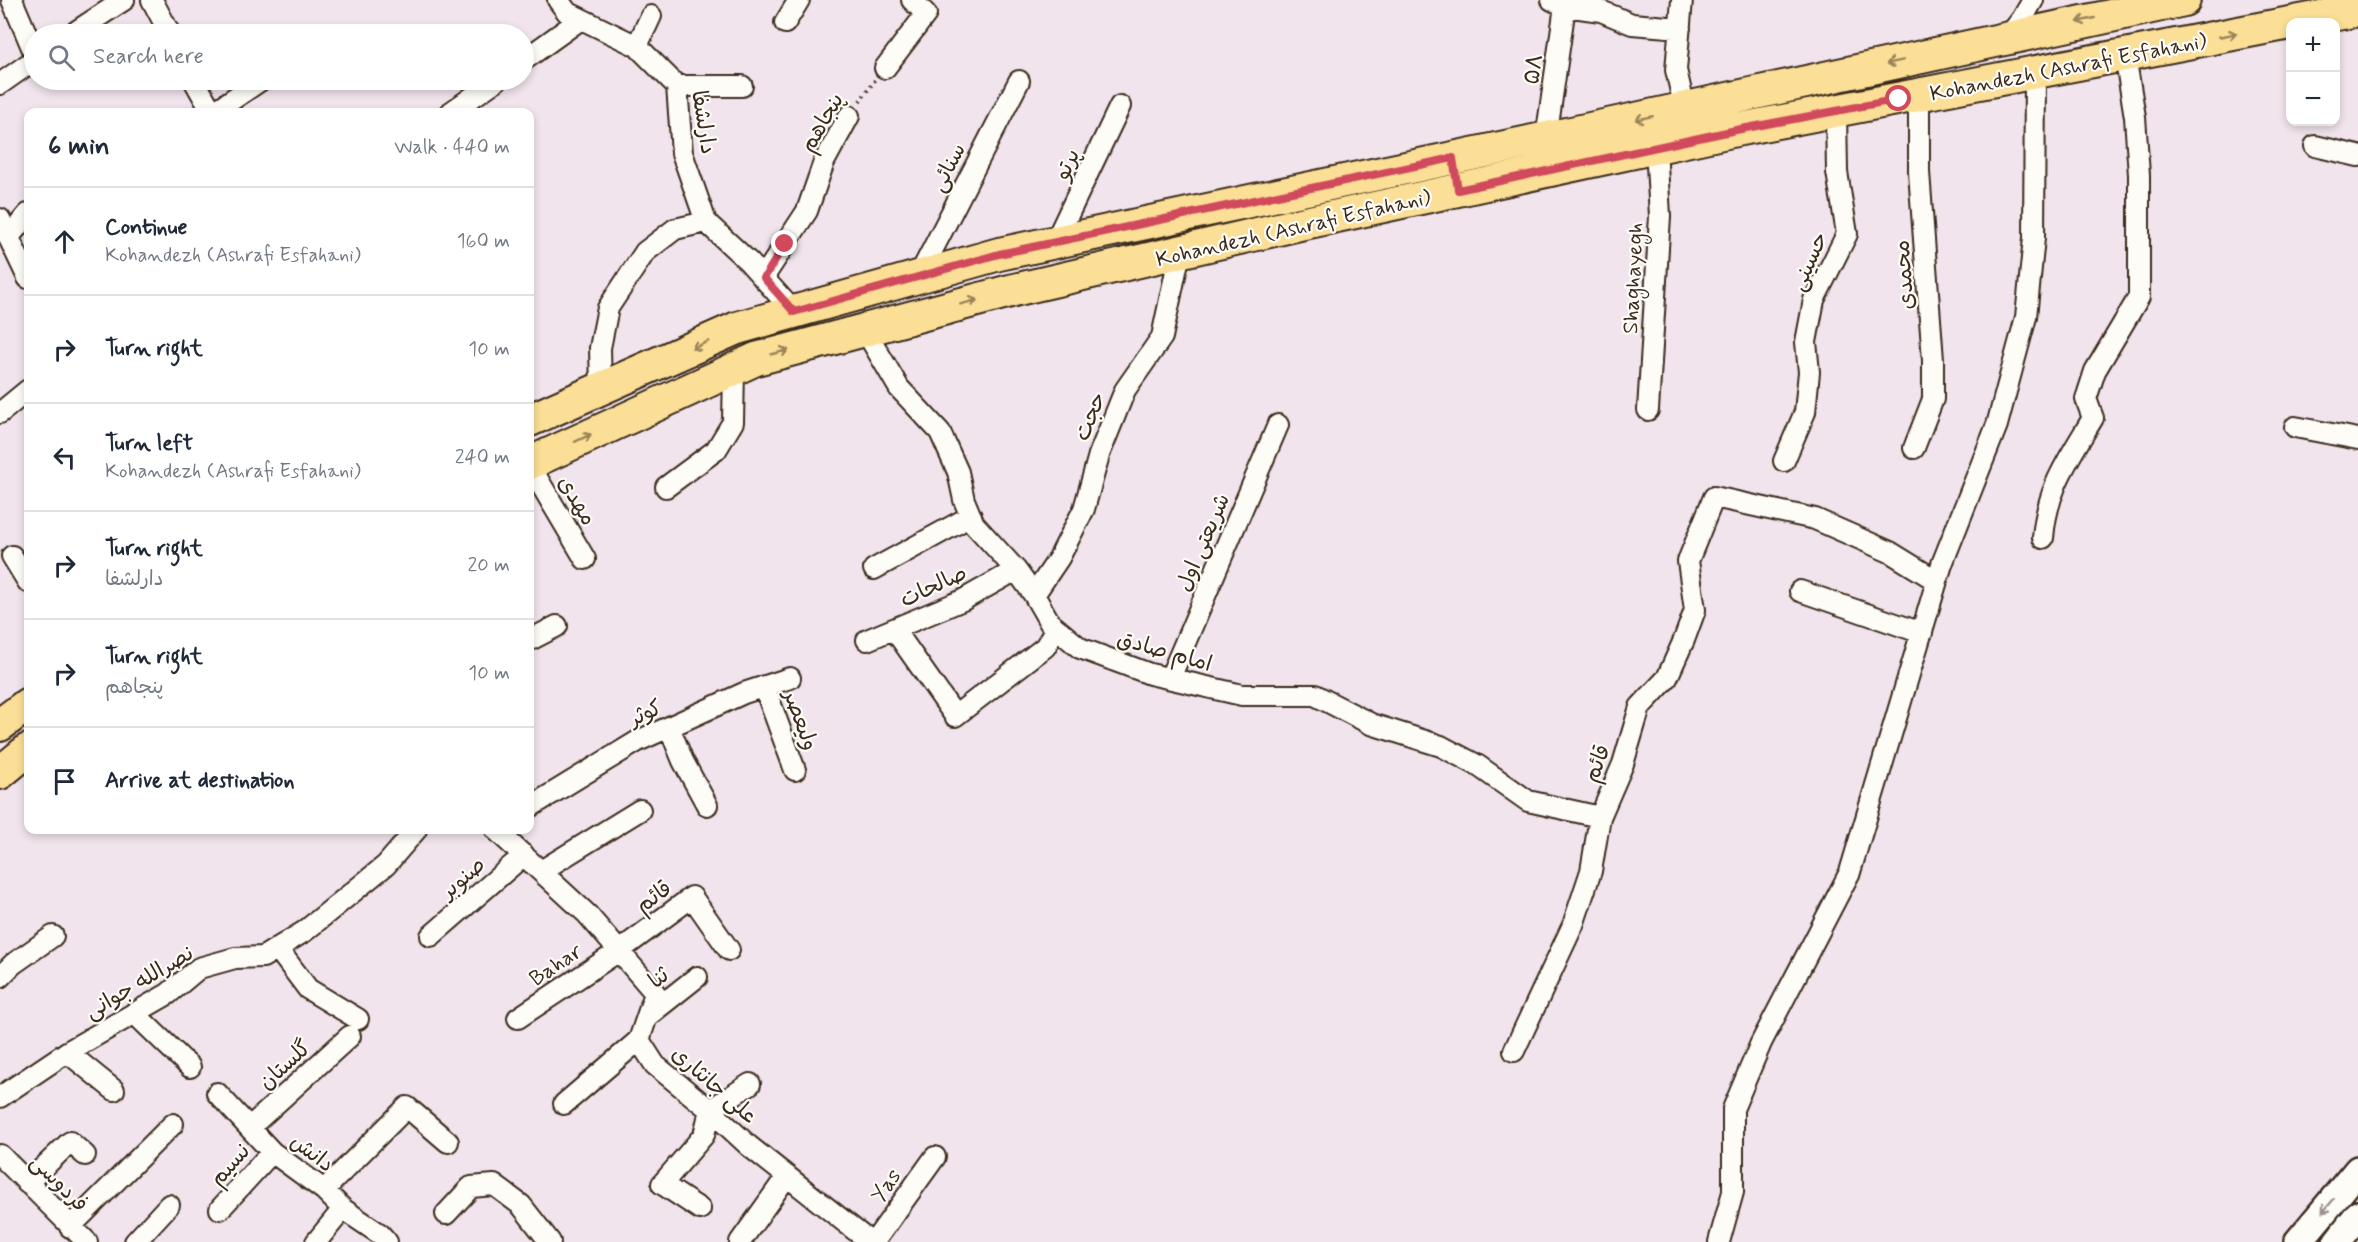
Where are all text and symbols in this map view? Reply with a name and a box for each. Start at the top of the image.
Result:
one-way arrow [2077,15,2096,27]
map controls [2286,18,2340,126]
button: + [2286,18,2340,72]
search box [24,24,534,90]
street label: Kohandezh (Ashrafi Esfahani) [1928,27,2209,109]
one-way arrow [2217,29,2237,40]
icon: search [45,41,78,74]
text: Search here [93,43,204,71]
street label: ۵۸ [1518,52,1550,86]
one-way arrow [1886,57,1906,68]
button: − [2286,72,2340,126]
route start [1885,85,1911,111]
street label: دارلشفا [684,88,722,156]
street label: پنجاهم [795,88,852,158]
one-way arrow [1634,112,1653,124]
text: 6 min [48,130,110,164]
text: Walk · 440 m [394,134,510,161]
street label: سنائی [925,139,973,197]
street label: پرتو [1048,144,1087,186]
street label: Kohandezh (Ashrafi Esfahani) [1153,184,1434,274]
text: Continue [105,214,187,242]
street label: Shaghayegh [1617,221,1654,335]
icon: ahead [48,225,81,258]
text: 160 m [457,228,510,255]
street label: حسینی [1784,228,1835,296]
route end [771,230,797,256]
street label: محمدی [1889,239,1921,311]
text: Kohandezh (Ashrafi Esfahani) [105,242,361,269]
one-way arrow [959,296,978,307]
icon: right [48,333,81,366]
text: Turn right [105,335,203,363]
text: 10 m [468,336,510,363]
one-way arrow [691,340,709,351]
one-way arrow [771,346,790,358]
street label: حجت [1068,388,1113,445]
text: Turn left [105,430,193,458]
one-way arrow [573,432,591,444]
icon: left [48,441,81,474]
text: 240 m [455,444,510,471]
text: Kohandezh (Ashrafi Esfahani) [105,458,361,485]
street label: مهدی [551,471,602,531]
street label: شریعتی اول [1171,490,1237,596]
text: Turn right [105,535,203,563]
icon: right [48,549,81,582]
text: 20 m [467,552,510,579]
street label: صالحات [896,559,972,614]
text: دارلشفا [105,566,163,593]
street label: امام صادق [1113,625,1215,680]
text: Turn right [105,643,203,671]
icon: right [48,657,81,690]
text: 10 m [468,660,510,687]
text: پنجاهم [105,674,164,701]
street label: ولیعصر [776,685,824,755]
street label: کوثر [623,694,667,734]
street label: قائم [1578,741,1619,787]
icon: arrive [48,765,81,798]
text: Arrive at destination [105,767,295,795]
street label: صنوبر [433,851,492,907]
street label: قائم [630,875,678,921]
street label: Bahar [524,938,588,993]
street label: نصرالله جوانی [80,939,200,1026]
street label: ثنا [643,961,676,995]
street label: گلستان [253,1034,318,1096]
street label: علی جانثاری [665,1041,762,1131]
street label: دانش [284,1128,339,1179]
street label: نسیم [204,1138,258,1193]
street label: فردوسی [23,1148,94,1219]
street label: Yas [865,1164,908,1209]
one-way arrow [2321,1198,2335,1213]

